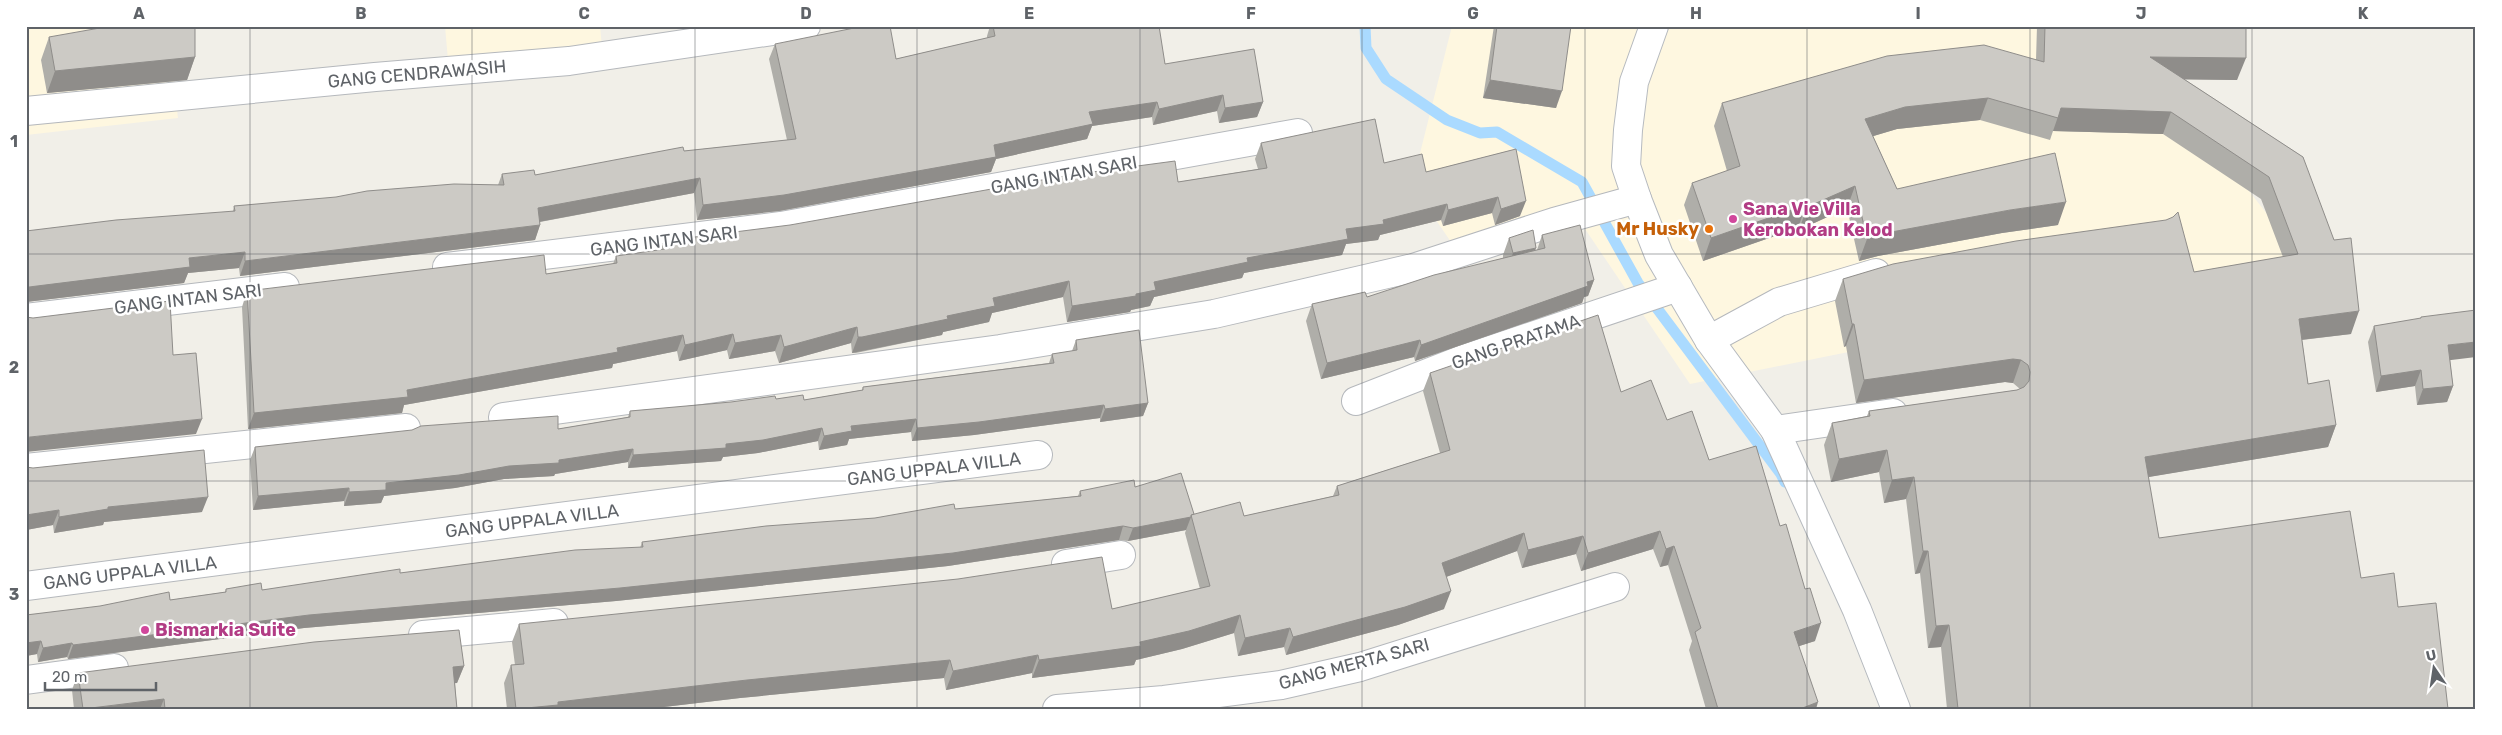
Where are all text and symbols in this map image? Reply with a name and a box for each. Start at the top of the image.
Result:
text: A [133,4,145,23]
text: B [355,4,367,23]
text: C [578,4,590,23]
text: D [800,4,812,23]
text: E [1024,4,1034,23]
text: F [1246,4,1256,23]
text: G [1467,4,1479,23]
text: H [1690,4,1702,23]
text: I [1915,4,1921,23]
text: J [2136,4,2146,23]
text: K [2358,4,2369,23]
street label: GANG CENDRAWASIH [327,55,507,93]
text: 1 [10,132,18,151]
street label: GANG INTAN SARI [989,151,1139,199]
place label: Sana Vie Villa Kerobokan Kelod [1743,198,1893,241]
marker: Sana Vie Villa Kerobokan Kelod [1727,213,1739,225]
place label: Mr Husky [1616,218,1699,240]
street label: GANG INTAN SARI [589,221,739,261]
marker: Mr Husky [1703,223,1715,235]
street label: GANG INTAN SARI [113,279,263,319]
street label: GANG PRATAMA [1449,310,1583,374]
text: 2 [9,358,19,377]
street label: GANG UPPALA VILLA [846,447,1022,491]
street label: GANG UPPALA VILLA [444,499,620,543]
street label: GANG UPPALA VILLA [42,551,218,595]
text: 3 [9,585,19,604]
place label: Bismarkia Suite [155,619,296,641]
marker: Bismarkia Suite [139,624,151,636]
street label: GANG MERTA SARI [1276,633,1432,695]
north arrow [2410,642,2460,692]
text: U [2424,646,2438,665]
scale bar [45,660,156,692]
text: 20 m [52,668,87,686]

